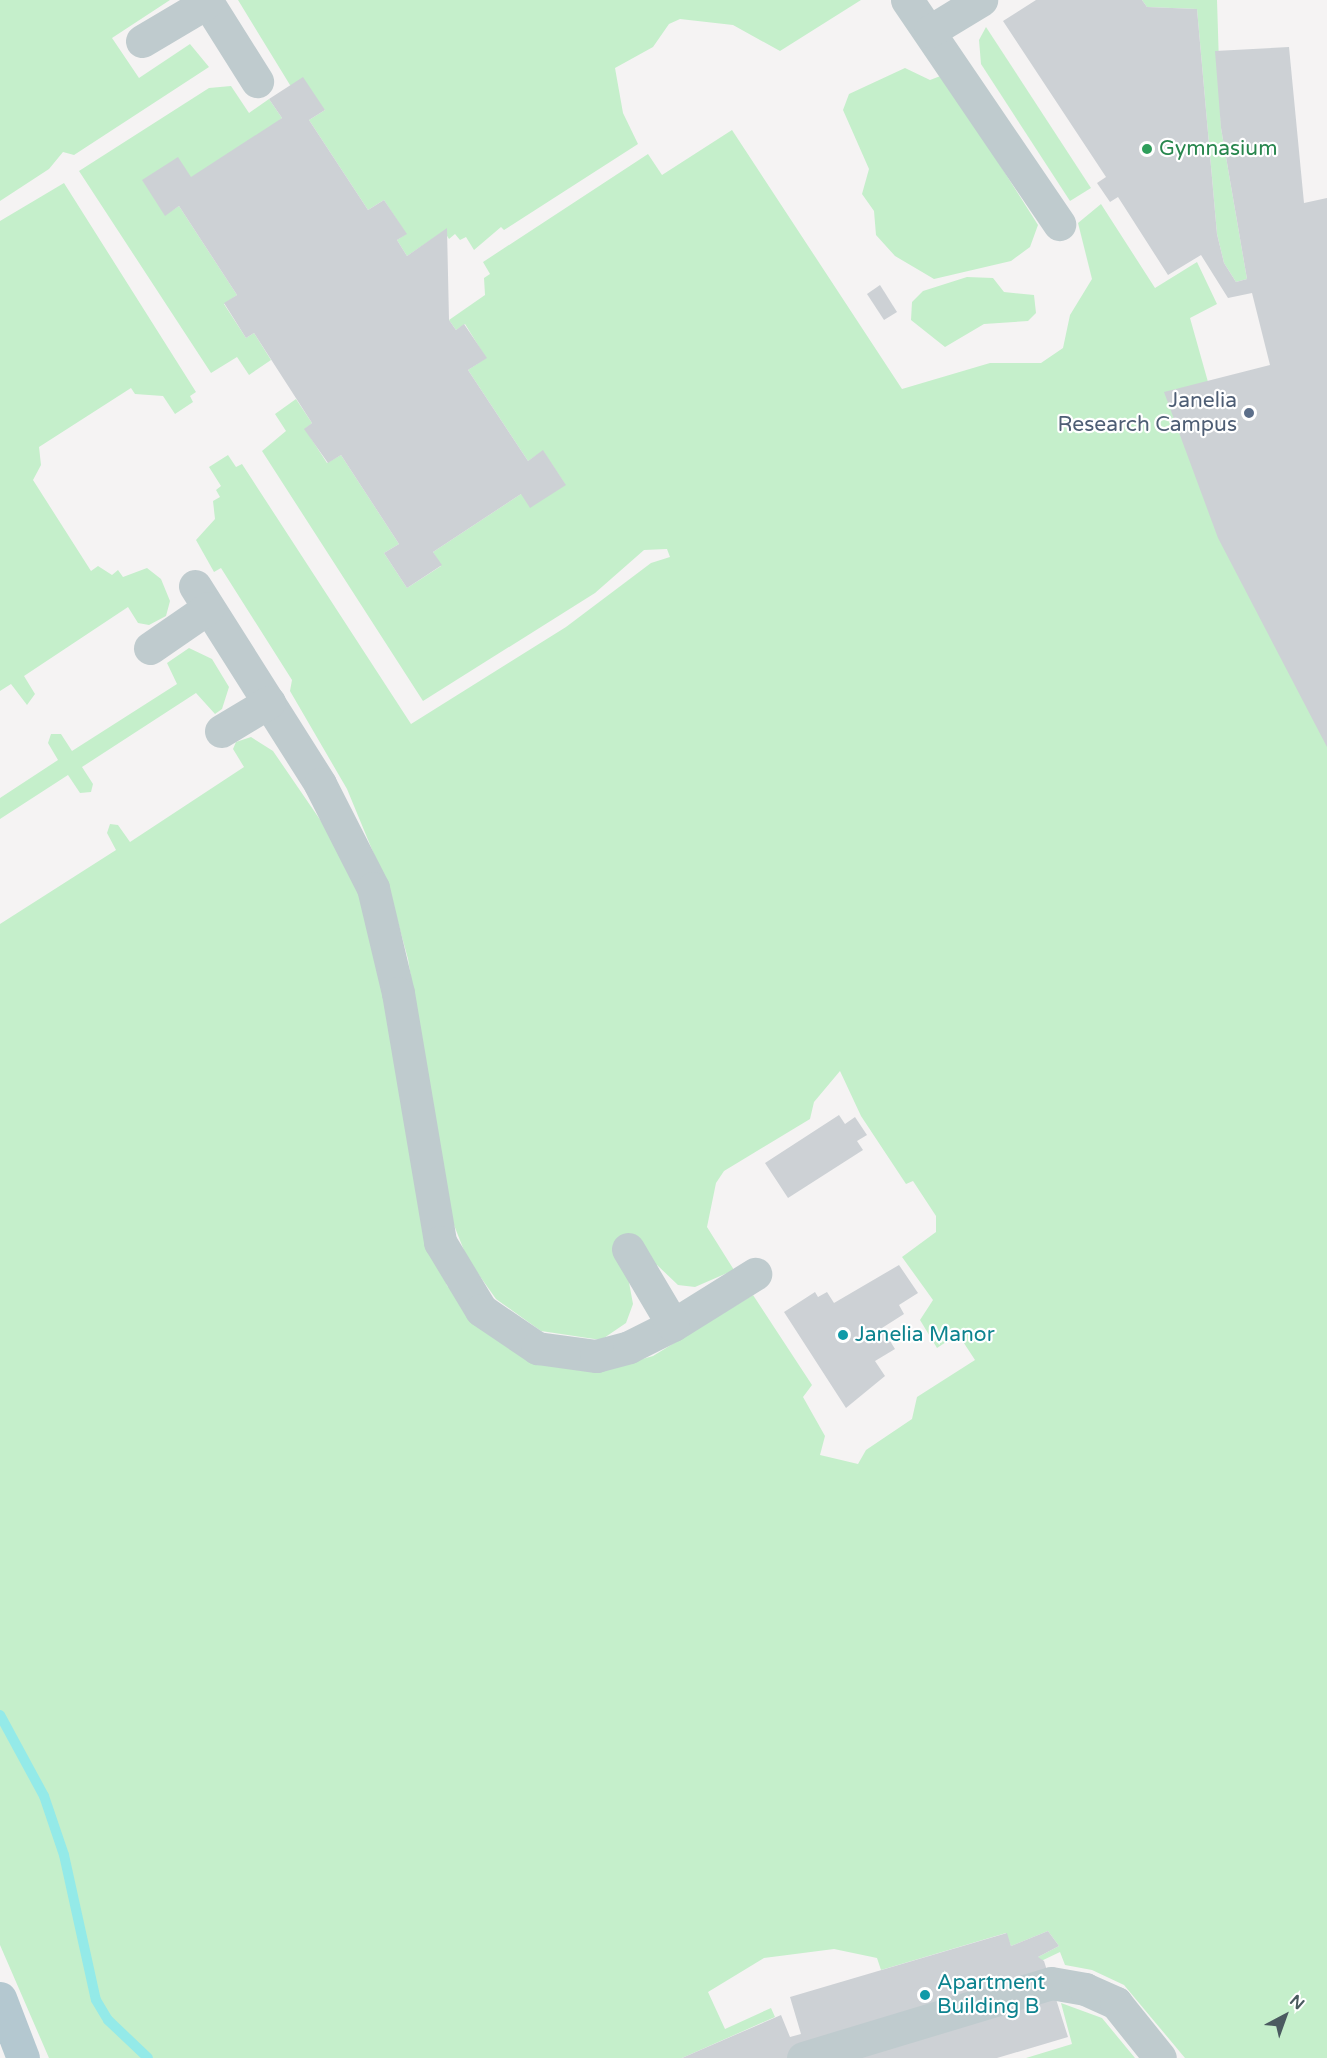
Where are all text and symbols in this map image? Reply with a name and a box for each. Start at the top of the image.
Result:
place label: Gymnasium [1159,136,1277,162]
marker: Gymnasium [1140,142,1154,156]
place label: Janelia Research Campus [1057,388,1237,438]
marker: Janelia Research Campus [1242,406,1256,420]
place label: Janelia Manor [855,1322,995,1348]
marker: Janelia Manor [836,1328,850,1342]
place label: Apartment Building B [937,1970,1045,2020]
north arrow [1255,1986,1315,2046]
marker: Apartment Building B [918,1988,932,2002]
text: N [1285,1991,1308,2014]

